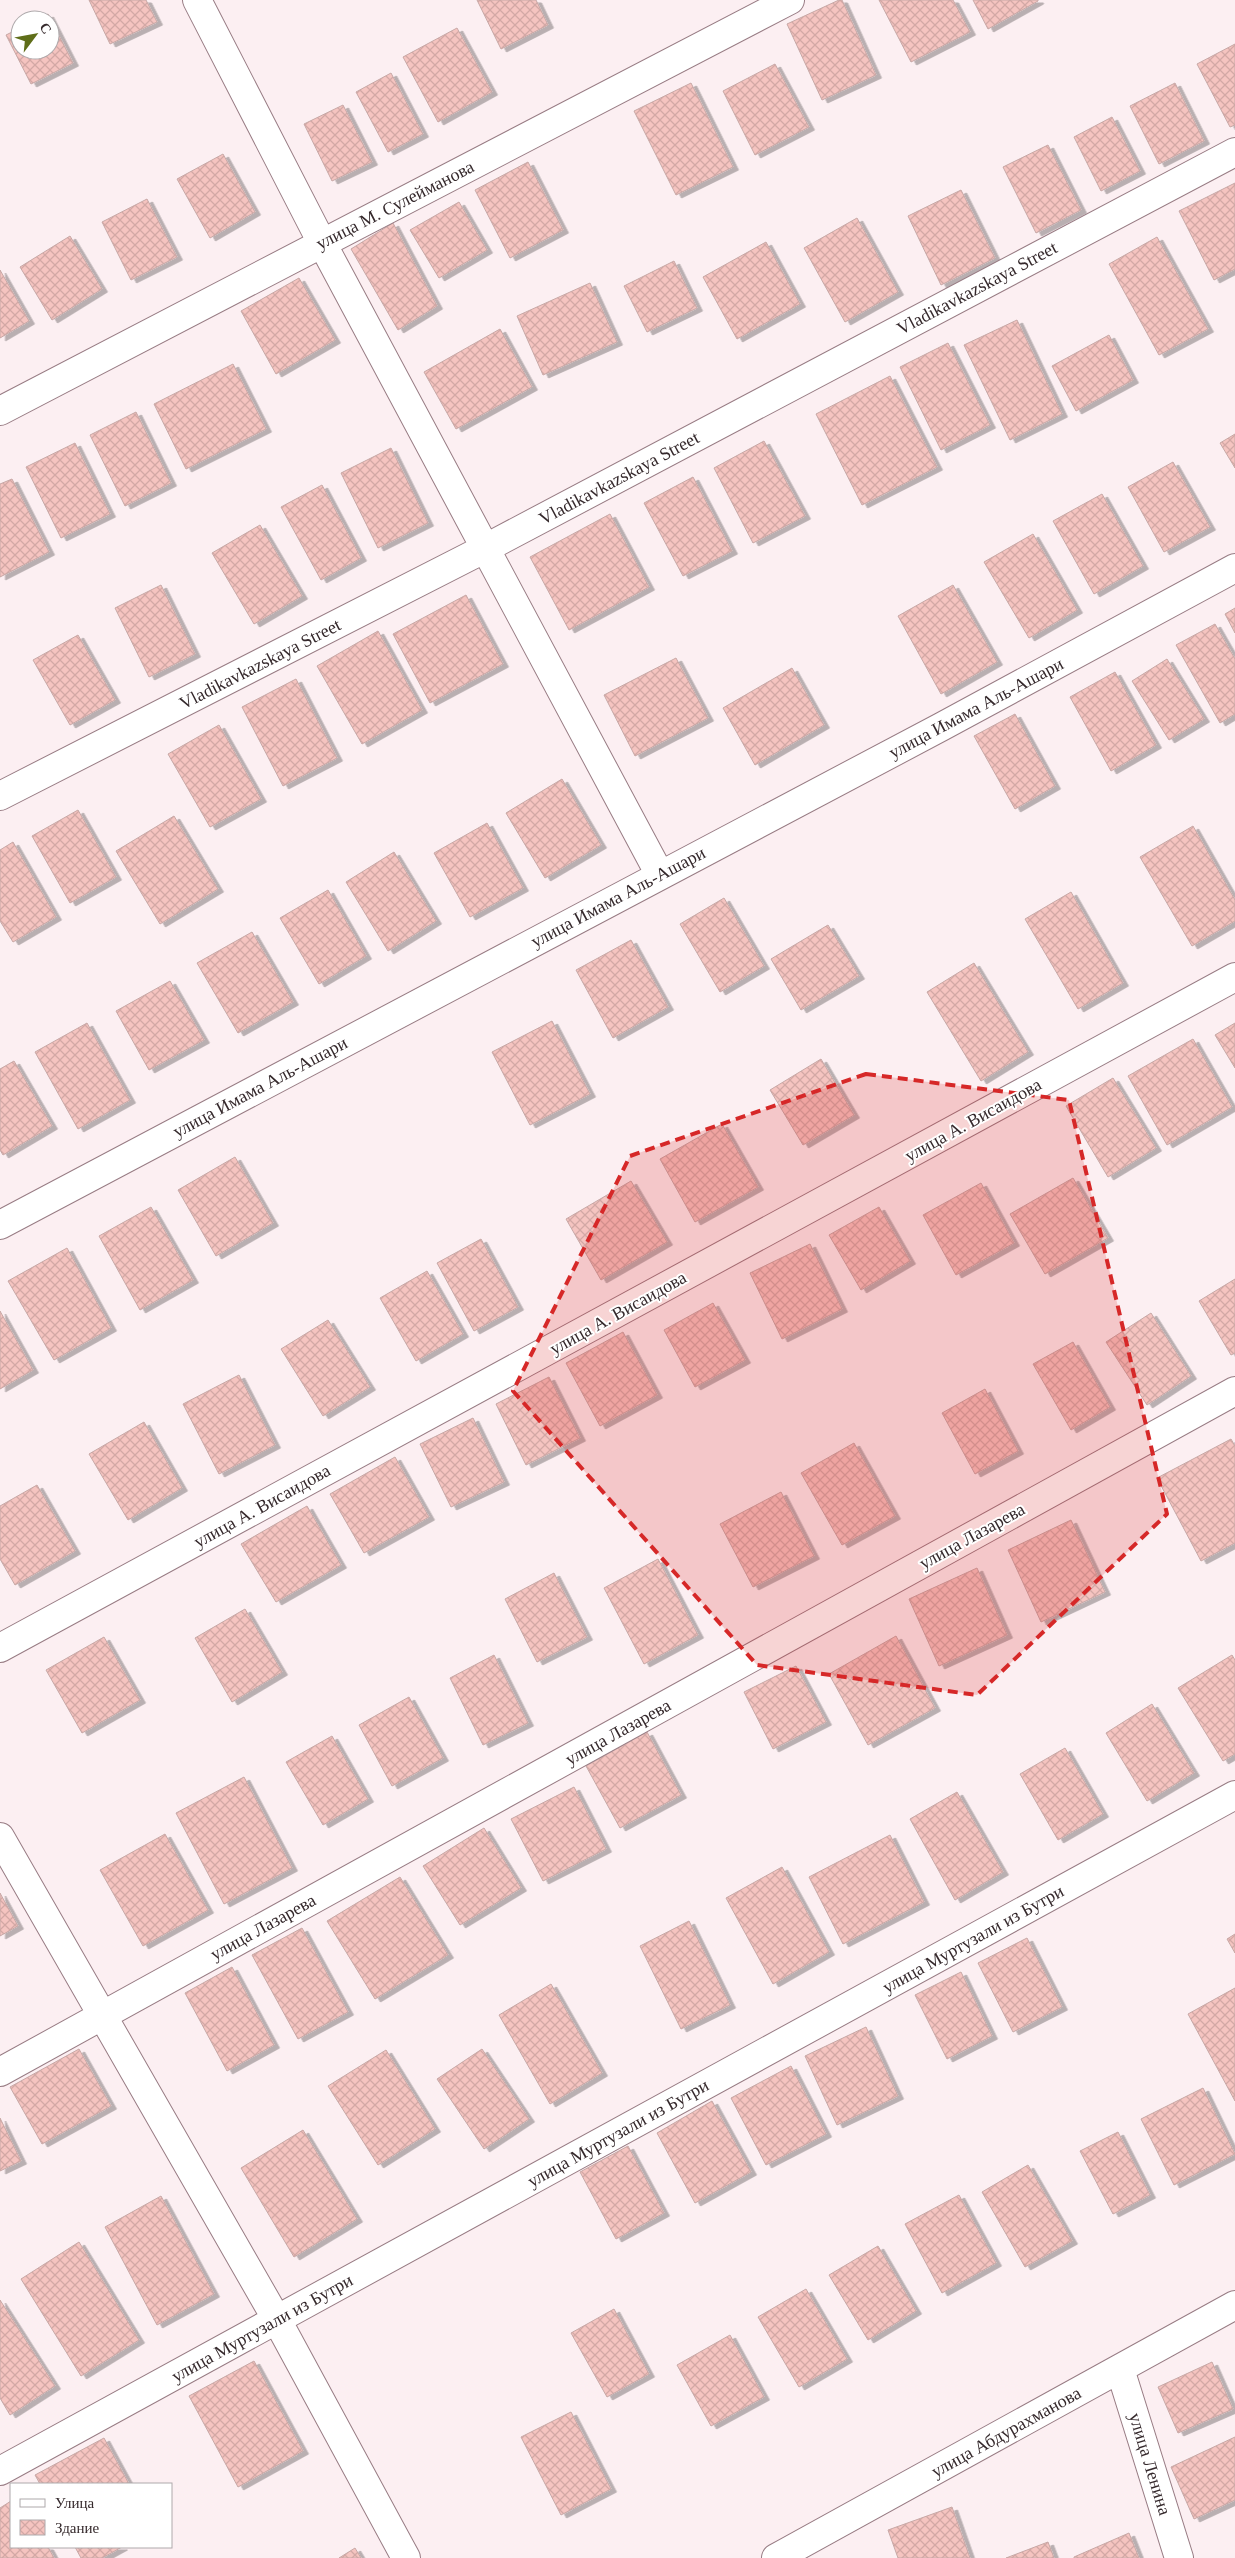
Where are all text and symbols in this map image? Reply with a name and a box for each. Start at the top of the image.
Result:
north arrow [10,10,60,60]
text: С [37,20,55,37]
street label: улица М. Сулейманова [313,156,477,254]
street label: Vladikavkazskaya Street [894,237,1060,339]
street label: Vladikavkazskaya Street [536,427,702,529]
street label: Vladikavkazskaya Street [176,615,344,713]
street label: улица Имама Аль-Ашари [885,653,1067,763]
street label: улица Имама Аль-Ашари [527,842,709,952]
street label: улица Имама Аль-Ашари [169,1032,351,1142]
street label: улица А. Висаидова [901,1074,1045,1166]
street label: улица А. Висаидова [546,1267,690,1359]
street label: улица А. Висаидова [190,1460,334,1552]
street label: улица Лазарева [916,1499,1028,1573]
street label: улица Лазарева [562,1695,674,1769]
street label: улица Муртузали из Бутри [879,1881,1067,1997]
street label: улица Лазарева [207,1890,319,1964]
street label: улица Муртузали из Бутри [524,2075,712,2191]
street label: улица Муртузали из Бутри [168,2270,356,2386]
street label: улица Абдурахманова [928,2383,1084,2481]
street label: улица Ленина [1125,2410,1175,2518]
legend [10,2483,172,2548]
text: Улица [55,2495,94,2511]
text: Здание [55,2520,99,2536]

